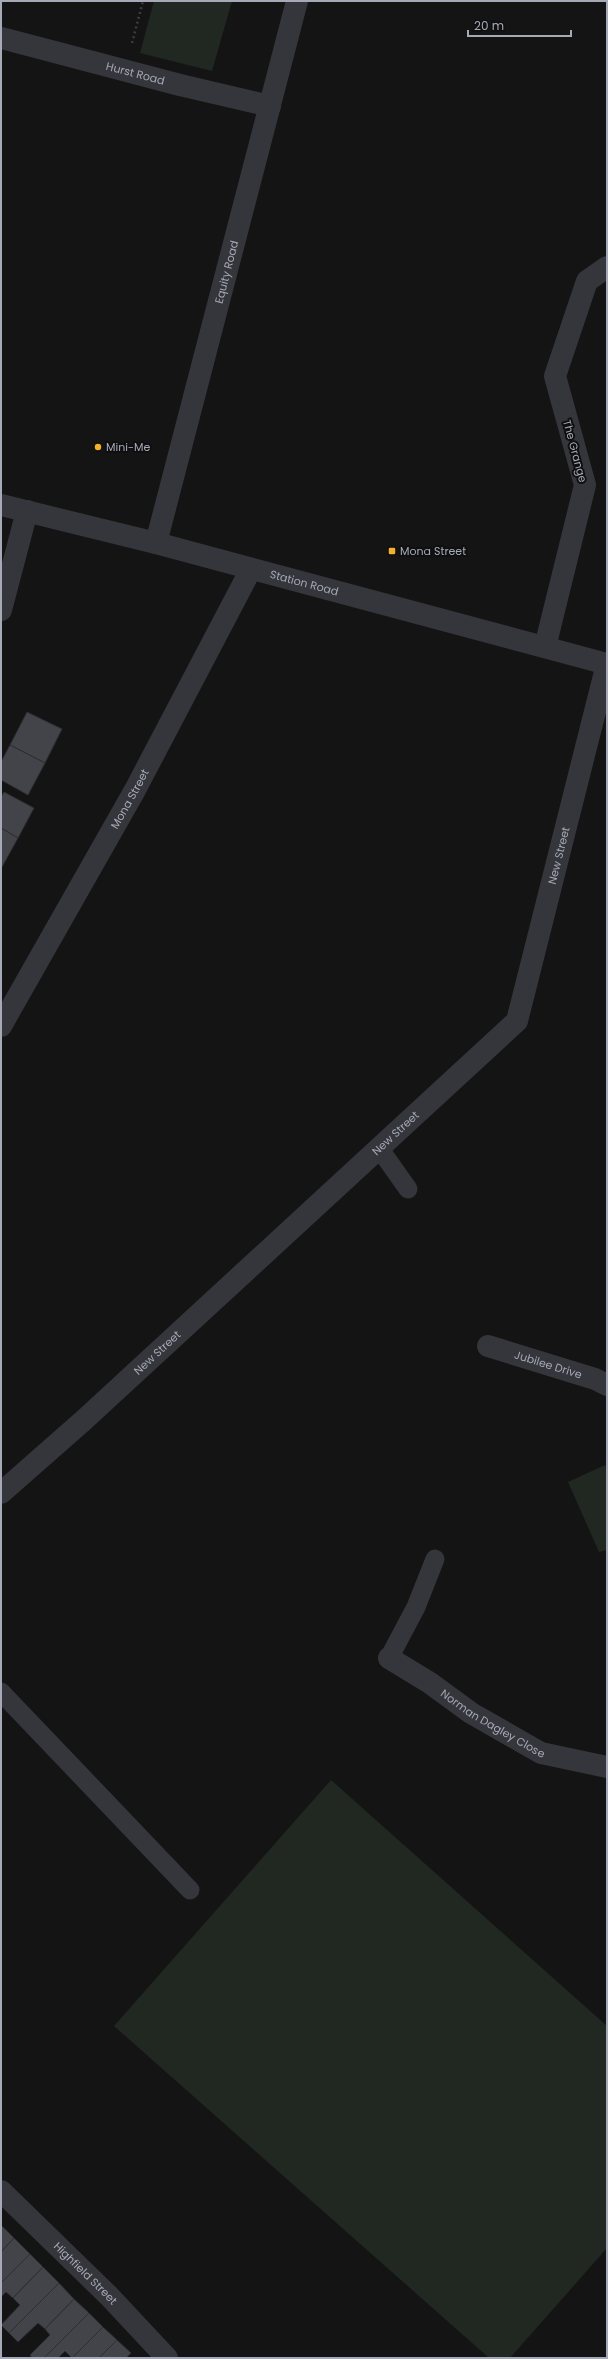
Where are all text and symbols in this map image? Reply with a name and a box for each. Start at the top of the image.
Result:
scale bar [468,12,571,38]
text: 20 m [474,17,504,34]
street label: Hurst Road [104,58,167,89]
street label: Equity Road [211,239,242,305]
street label: The Grange [559,418,591,484]
place label: Mini-Me [106,439,150,455]
marker: Mini-Me [93,442,103,452]
place label: Mona Street [400,543,466,559]
marker: Mona Street [387,546,397,556]
street label: Station Road [268,566,340,600]
street label: Mona Street [107,766,153,832]
street label: New Street [544,825,574,886]
street label: New Street [368,1107,422,1159]
street label: New Street [130,1327,184,1378]
street label: Jubilee Drive [512,1347,584,1383]
street label: Norman Dagley Close [437,1685,546,1762]
street label: Highfield Street [50,2238,121,2308]

